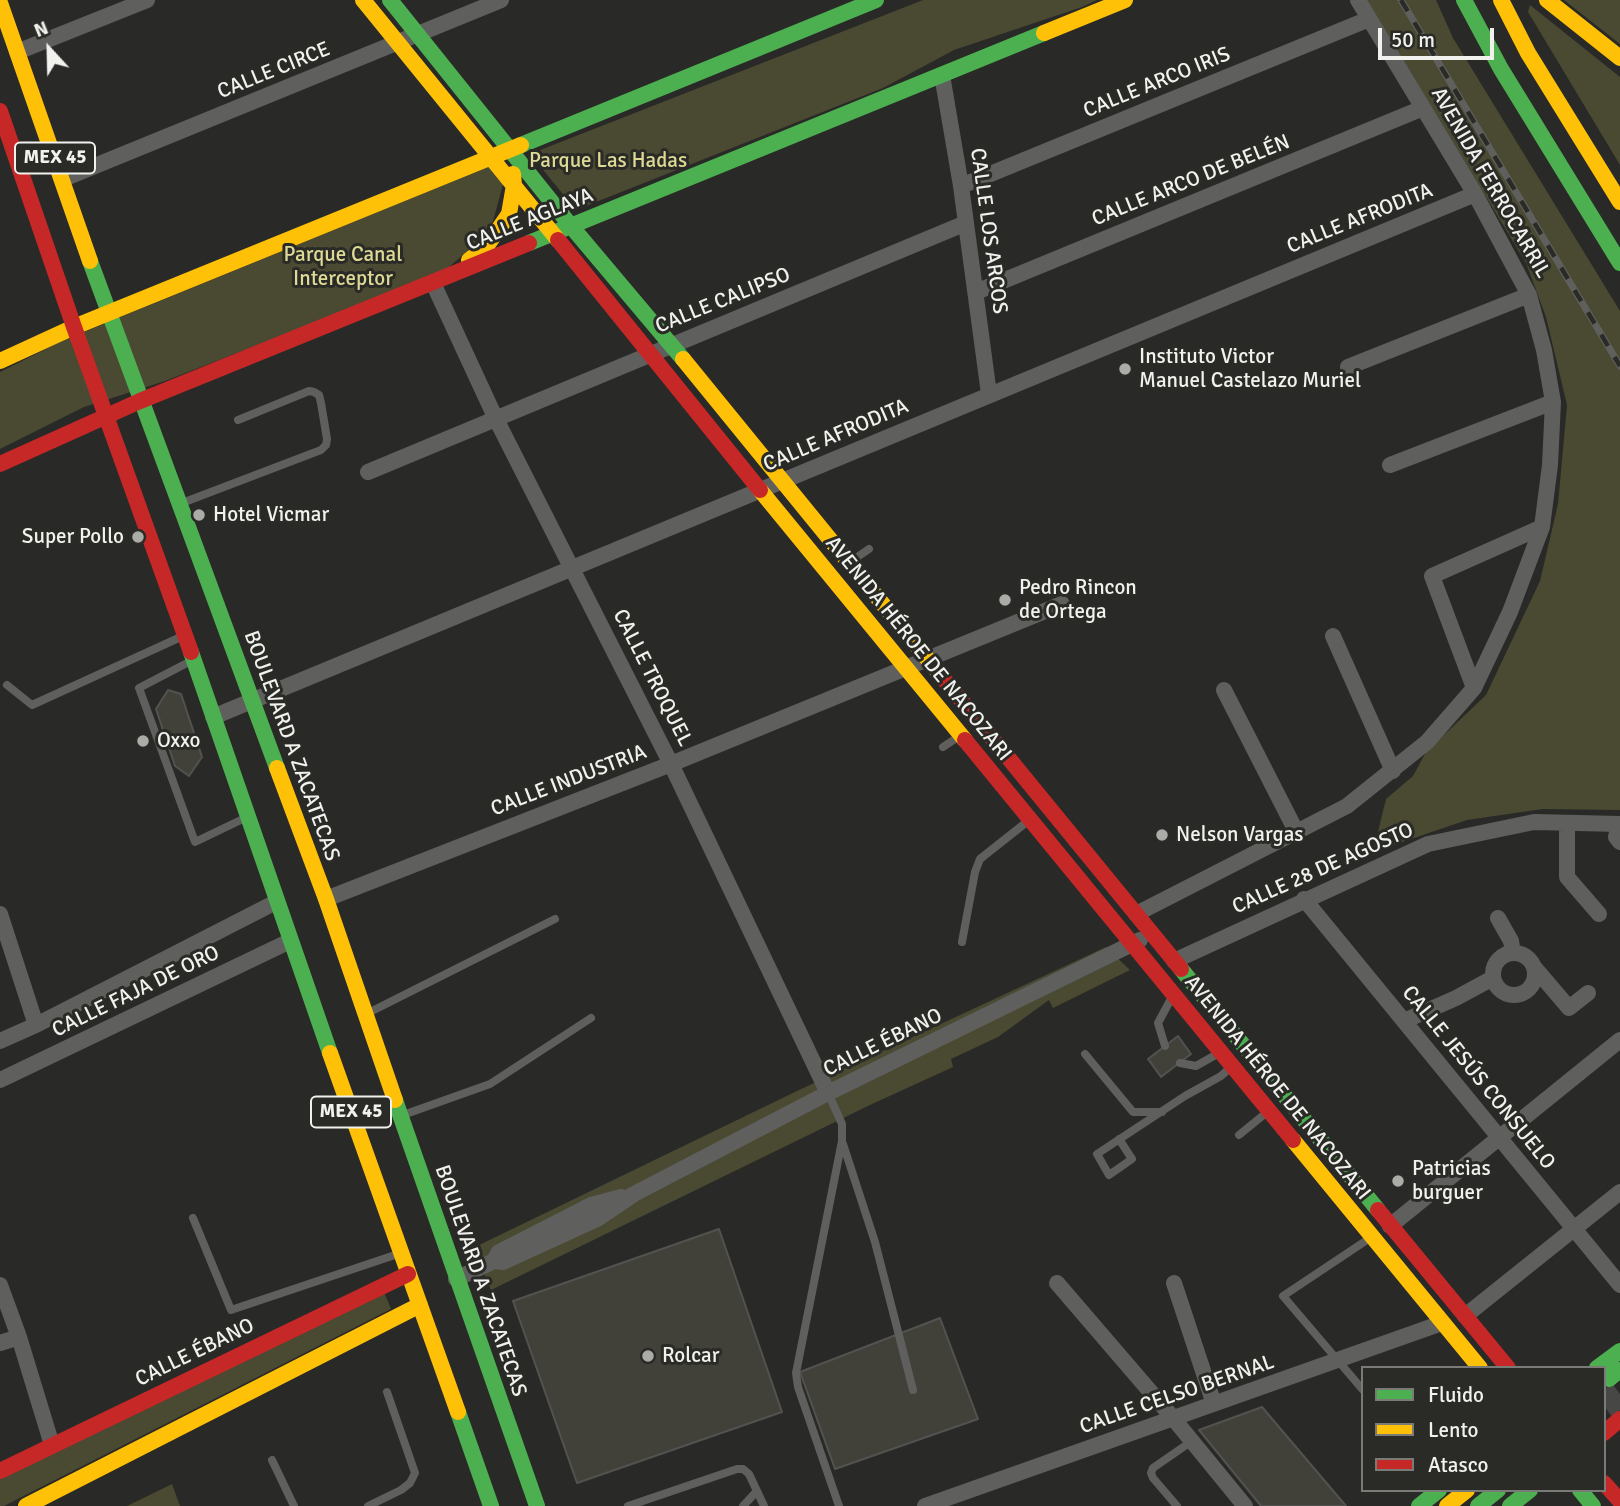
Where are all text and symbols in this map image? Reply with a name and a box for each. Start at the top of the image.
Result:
north arrow [14,14,84,84]
scale bar [1382,14,1498,58]
text: N [31,16,52,43]
text: 50 m [1391,27,1435,53]
street label: CALLE CIRCE [214,37,334,105]
street label: CALLE ARCO IRIS [1080,42,1234,124]
street label: AVENIDA FERROCARRIL [1425,83,1555,283]
street label: CALLE ARCO DE BELÉN [1088,130,1294,232]
road number: MEX 45 [15,142,95,174]
street label: CALLE LOS ARCOS [964,146,1012,316]
park label: Parque Las Hadas [529,148,687,174]
street label: CALLE AFRODITA [1283,178,1437,260]
street label: CALLE AGLAYA [463,183,597,257]
park label: Parque Canal Interceptor [284,242,402,292]
street label: CALLE CALIPSO [652,262,794,340]
place label: Instituto Victor Manuel Castelazo Muriel [1139,344,1361,394]
marker: Instituto Victor Manuel Castelazo Muriel [1117,361,1133,377]
street label: CALLE AFRODITA [760,394,912,478]
place label: Hotel Vicmar [213,502,329,528]
marker: Hotel Vicmar [191,507,207,523]
place label: Super Pollo [22,524,124,550]
marker: Super Pollo [130,529,146,545]
street label: AVENIDA HÉROE DE NACOZARI [820,532,1016,766]
place label: Pedro Rincon de Ortega [1019,575,1137,625]
marker: Pedro Rincon de Ortega [997,592,1013,608]
street label: CALLE TROQUEL [607,605,697,751]
street label: BOULEVARD A ZACATECAS [238,627,344,865]
place label: Oxxo [157,728,200,754]
marker: Oxxo [135,733,151,749]
street label: CALLE INDUSTRIA [488,740,650,822]
street label: CALLE 28 DE AGOSTO [1229,818,1417,920]
place label: Nelson Vargas [1176,822,1303,848]
marker: Nelson Vargas [1154,827,1170,843]
street label: CALLE FAJA DE ORO [48,941,224,1043]
street label: AVENIDA HÉROE DE NACOZARI [1179,971,1375,1205]
street label: CALLE JESÚS CONSUELO [1396,981,1560,1175]
street label: CALLE ÉBANO [819,1003,947,1083]
road number: MEX 45 [311,1096,391,1128]
place label: Patricias burguer [1412,1156,1491,1206]
street label: BOULEVARD A ZACATECAS [429,1162,531,1400]
marker: Patricias burguer [1390,1173,1406,1189]
street label: CALLE ÉBANO [131,1313,259,1393]
place label: Rolcar [662,1343,719,1369]
marker: Rolcar [640,1348,656,1364]
street label: CALLE CELSO BERNAL [1076,1350,1278,1440]
legend [1361,1366,1606,1492]
text: Fluido [1428,1382,1484,1408]
text: Lento [1428,1417,1478,1443]
text: Atasco [1428,1452,1488,1478]

